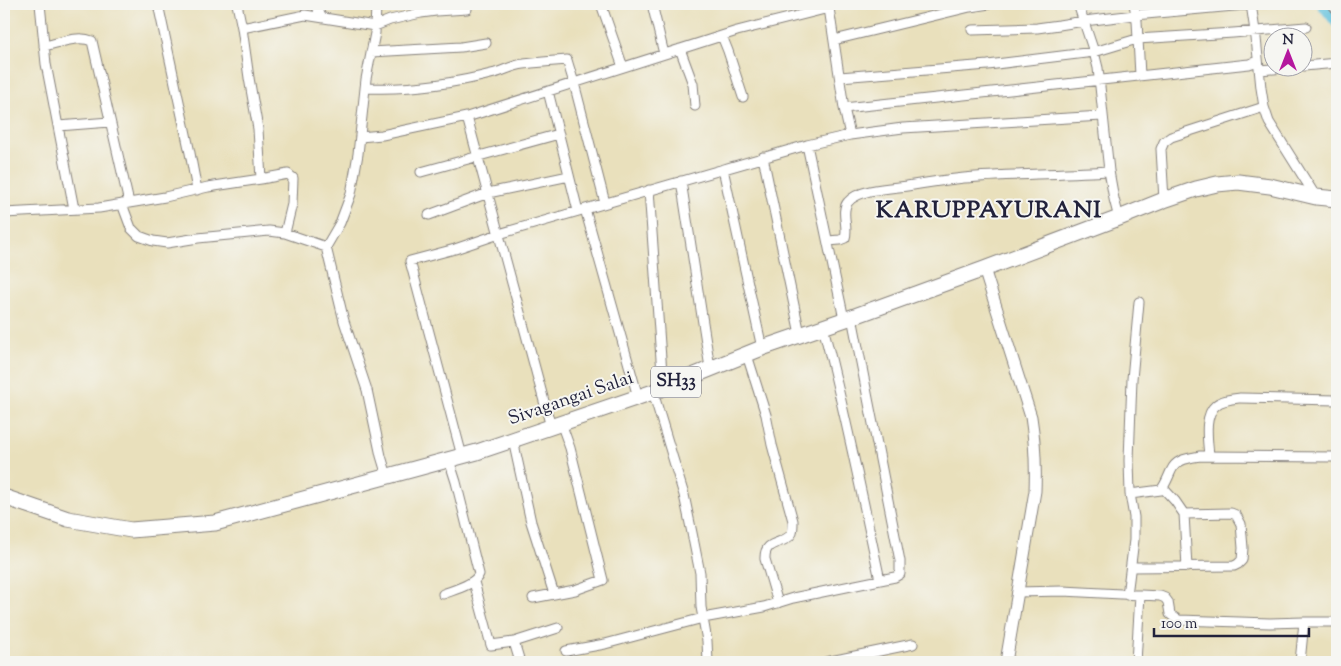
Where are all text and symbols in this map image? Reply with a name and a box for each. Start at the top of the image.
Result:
north arrow [1264,28,1314,78]
text: N [1282,31,1294,51]
district label: KARUPPAYURANI [876,194,1102,228]
street label: Sivagangai Salai [505,365,637,433]
road number: SH33 [651,367,701,398]
scale bar [1154,606,1308,638]
text: 100 m [1161,614,1198,635]

